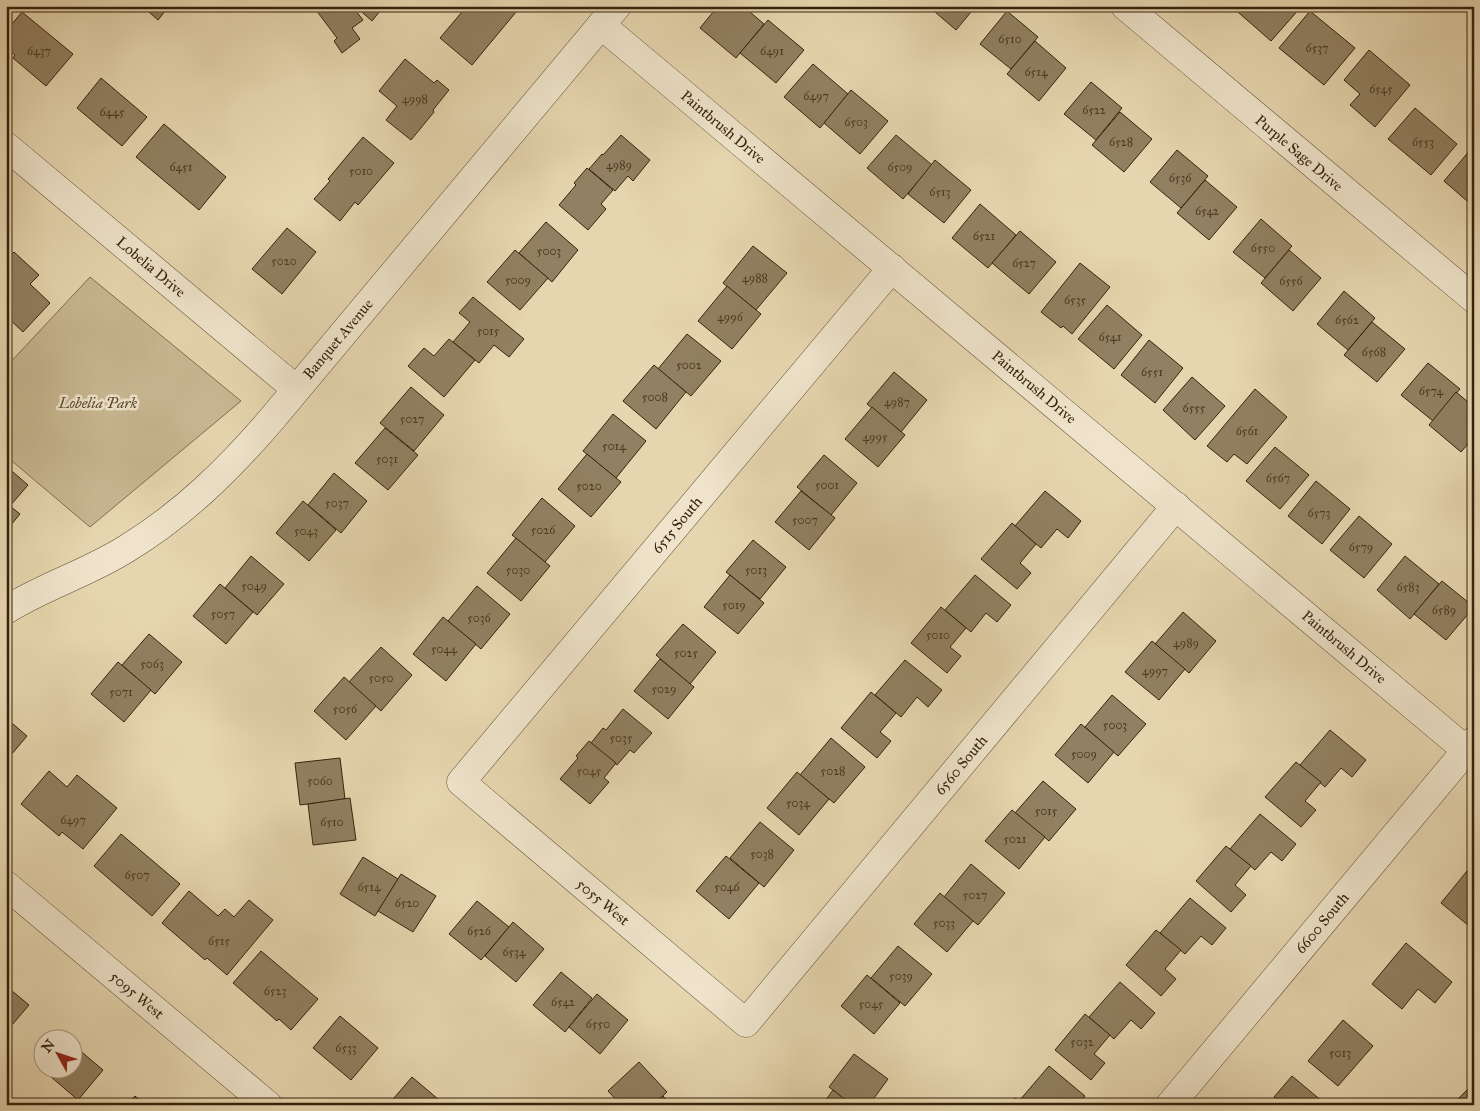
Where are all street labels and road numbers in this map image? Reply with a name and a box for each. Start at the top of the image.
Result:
street label: Paintbrush Drive [677,86,769,168]
street label: Purple Sage Drive [1251,111,1347,195]
street label: Lobelia Drive [113,233,189,301]
street label: Banquet Avenue [299,295,378,383]
street label: Paintbrush Drive [988,346,1080,428]
street label: 6515 South [648,492,706,557]
street label: Paintbrush Drive [1298,606,1390,688]
street label: 6560 South [931,731,992,798]
street label: 5055 West [573,875,634,930]
street label: 6600 South [1291,888,1353,957]
street label: 5095 West [106,967,168,1023]

